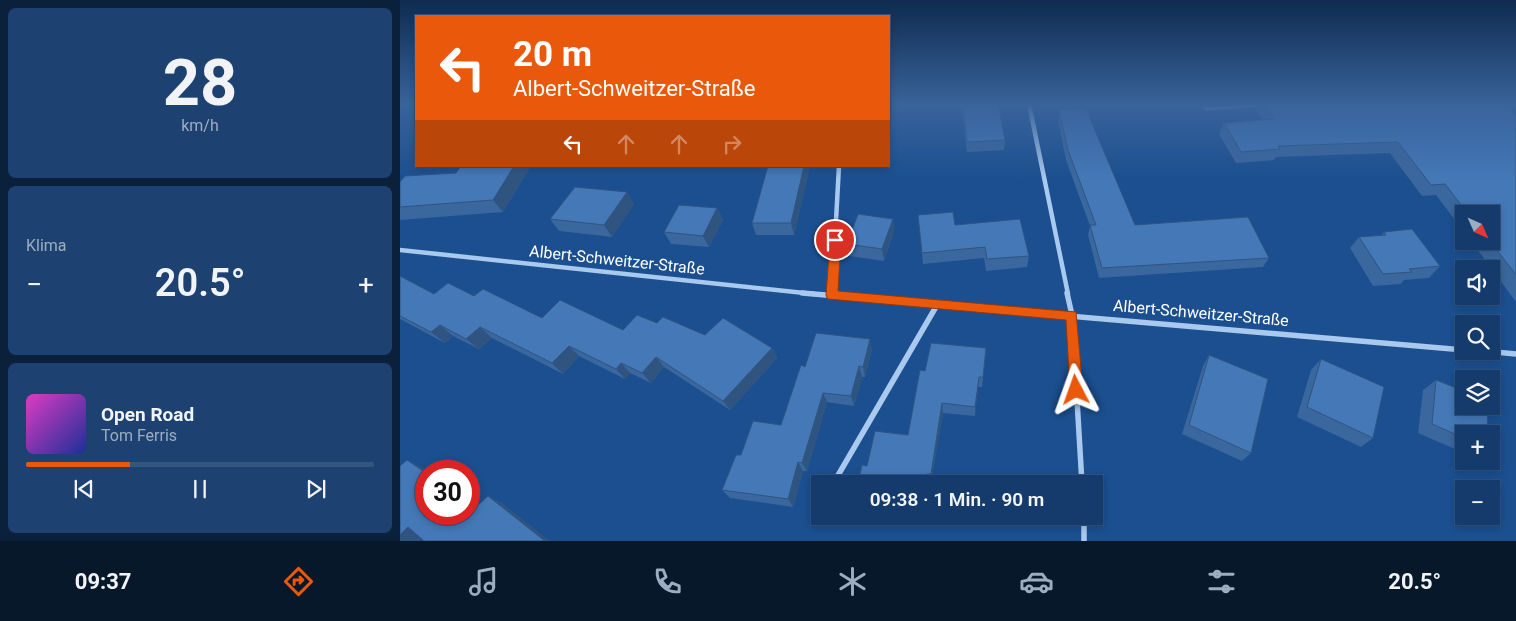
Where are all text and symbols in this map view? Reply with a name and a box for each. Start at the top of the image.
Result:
text: 20 m [513,34,592,75]
icon: left [430,35,495,100]
text: 28 [163,45,237,121]
text: Albert-Schweitzer-Straße [513,76,755,101]
text: km/h [181,116,219,135]
icon: left [559,130,587,158]
icon: ahead [612,130,640,158]
icon: ahead [665,130,693,158]
icon: right [718,130,746,158]
north arrow [1455,205,1500,250]
map controls [1455,205,1500,525]
pin [814,219,856,261]
icon: arrive [821,226,849,254]
text: Klima [26,236,67,255]
street label: Albert-Schweitzer-Straße [528,241,706,279]
button: sound [1455,260,1500,305]
text: 20.5° [155,261,245,305]
text: − [26,268,42,301]
text: + [358,268,374,301]
street label: Albert-Schweitzer-Straße [1112,296,1290,330]
button: search [1455,315,1500,360]
position arrow [1049,363,1101,415]
button: layers [1455,370,1500,415]
text: Open Road [101,403,194,426]
button: + [1455,425,1500,470]
text: Tom Ferris [101,426,177,445]
speed limit sign: 30 [415,460,480,525]
icon: previous [70,475,98,503]
icon: pause [186,475,214,503]
icon: next [302,475,330,503]
button: − [1455,480,1500,525]
text: 09:38 · 1 Min. · 90 m [870,488,1044,511]
icon: directions [281,564,316,599]
icon: music [466,564,501,599]
icon: phone [650,564,685,599]
icon: climate [835,564,870,599]
icon: car [1019,564,1054,599]
icon: filters [1204,564,1239,599]
text: 09:37 [75,569,131,594]
text: 20.5° [1388,569,1441,594]

